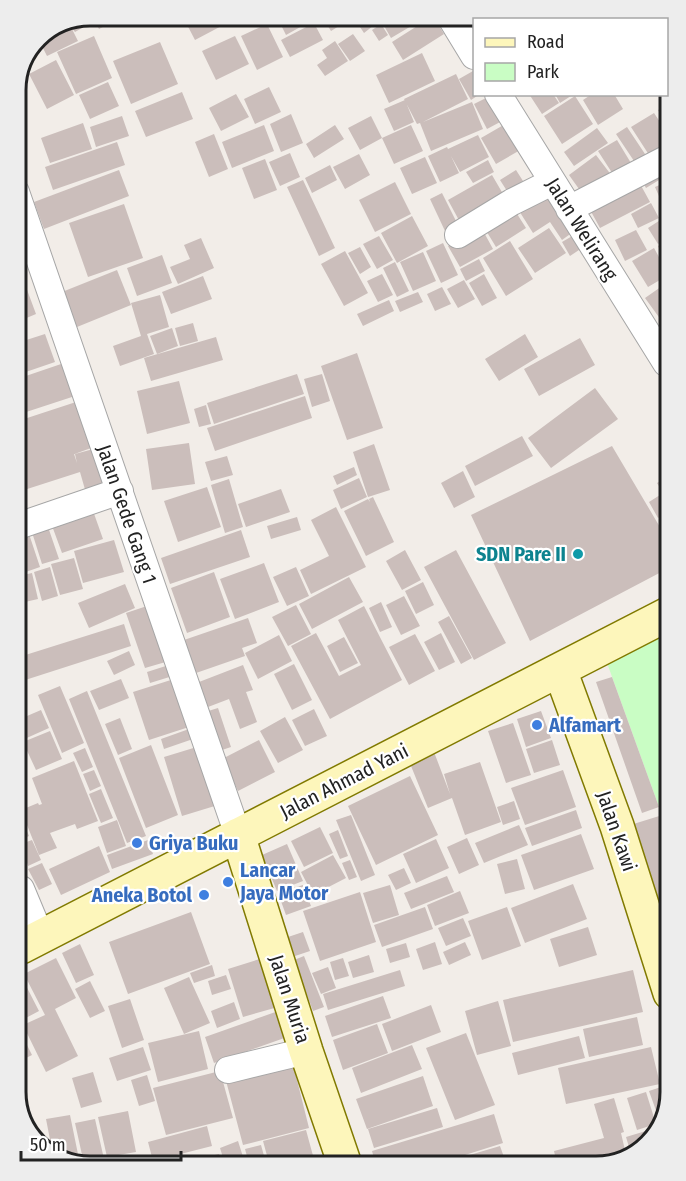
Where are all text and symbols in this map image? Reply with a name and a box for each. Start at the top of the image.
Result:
legend [473,18,668,96]
text: Road [527,31,564,53]
text: Park [527,61,560,83]
street label: Jalan Welirang [541,173,623,285]
street label: Jalan Gede Gang 1 [92,441,162,587]
place label: SDN Pare II [476,542,566,566]
marker: SDN Pare II [571,547,585,561]
place label: Alfamart [548,713,622,737]
marker: Alfamart [530,718,544,732]
street label: Jalan Ahmad Yani [276,738,412,824]
street label: Jalan Kawi [592,788,642,874]
place label: Griya Buku [149,831,238,855]
marker: Griya Buku [130,836,144,850]
place label: Lancar Jaya Motor [239,858,329,905]
marker: Lancar Jaya Motor [221,875,235,889]
place label: Aneka Botol [91,883,193,907]
marker: Aneka Botol [197,888,211,902]
street label: Jalan Muria [264,952,316,1046]
scale bar [21,1124,182,1162]
text: 50 m [30,1134,66,1156]

